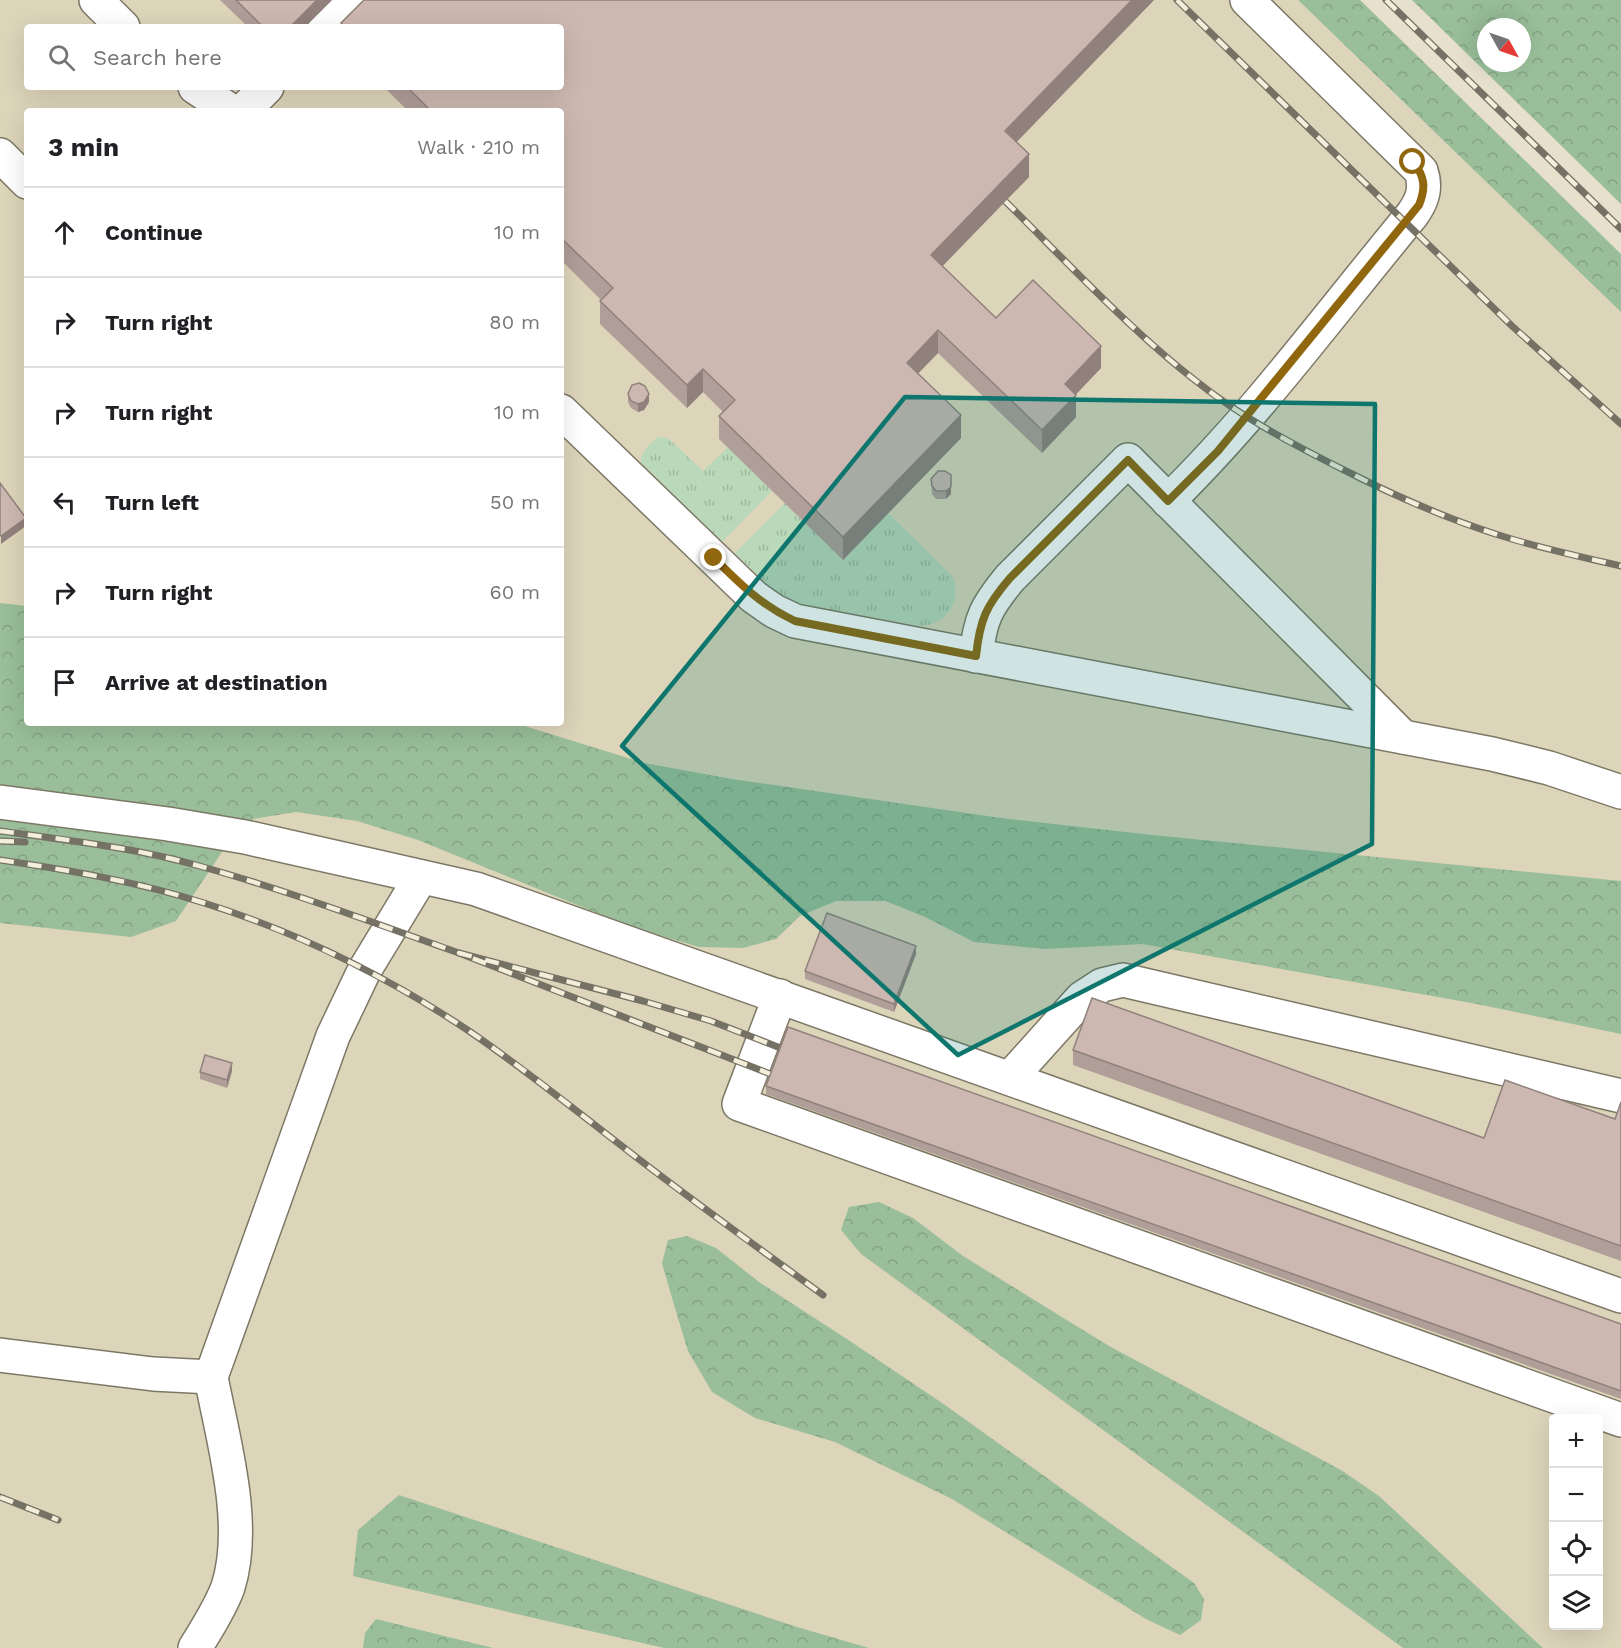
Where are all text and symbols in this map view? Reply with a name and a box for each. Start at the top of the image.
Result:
north arrow [1477,18,1531,72]
search box [24,24,564,90]
icon: search [45,41,78,74]
text: Search here [93,45,222,70]
text: 3 min [48,132,119,162]
text: Walk · 210 m [417,135,540,159]
route start [1399,148,1425,174]
icon: ahead [48,216,81,249]
text: Continue [105,220,203,245]
text: 10 m [494,220,540,244]
icon: right [48,306,81,339]
text: Turn right [105,310,212,335]
text: 80 m [489,310,540,334]
icon: right [48,396,81,429]
text: Turn right [105,400,212,425]
text: 10 m [494,400,540,424]
icon: left [48,486,81,519]
text: Turn left [105,490,199,515]
text: 50 m [490,490,540,514]
route end [700,544,726,570]
icon: right [48,576,81,609]
text: Turn right [105,580,212,605]
text: 60 m [490,580,540,604]
icon: arrive [48,666,81,699]
text: Arrive at destination [105,670,328,695]
map controls [1549,1414,1603,1630]
button: + [1549,1414,1603,1468]
button: − [1549,1468,1603,1522]
button: locate [1549,1522,1603,1576]
button: layers [1549,1576,1603,1630]

